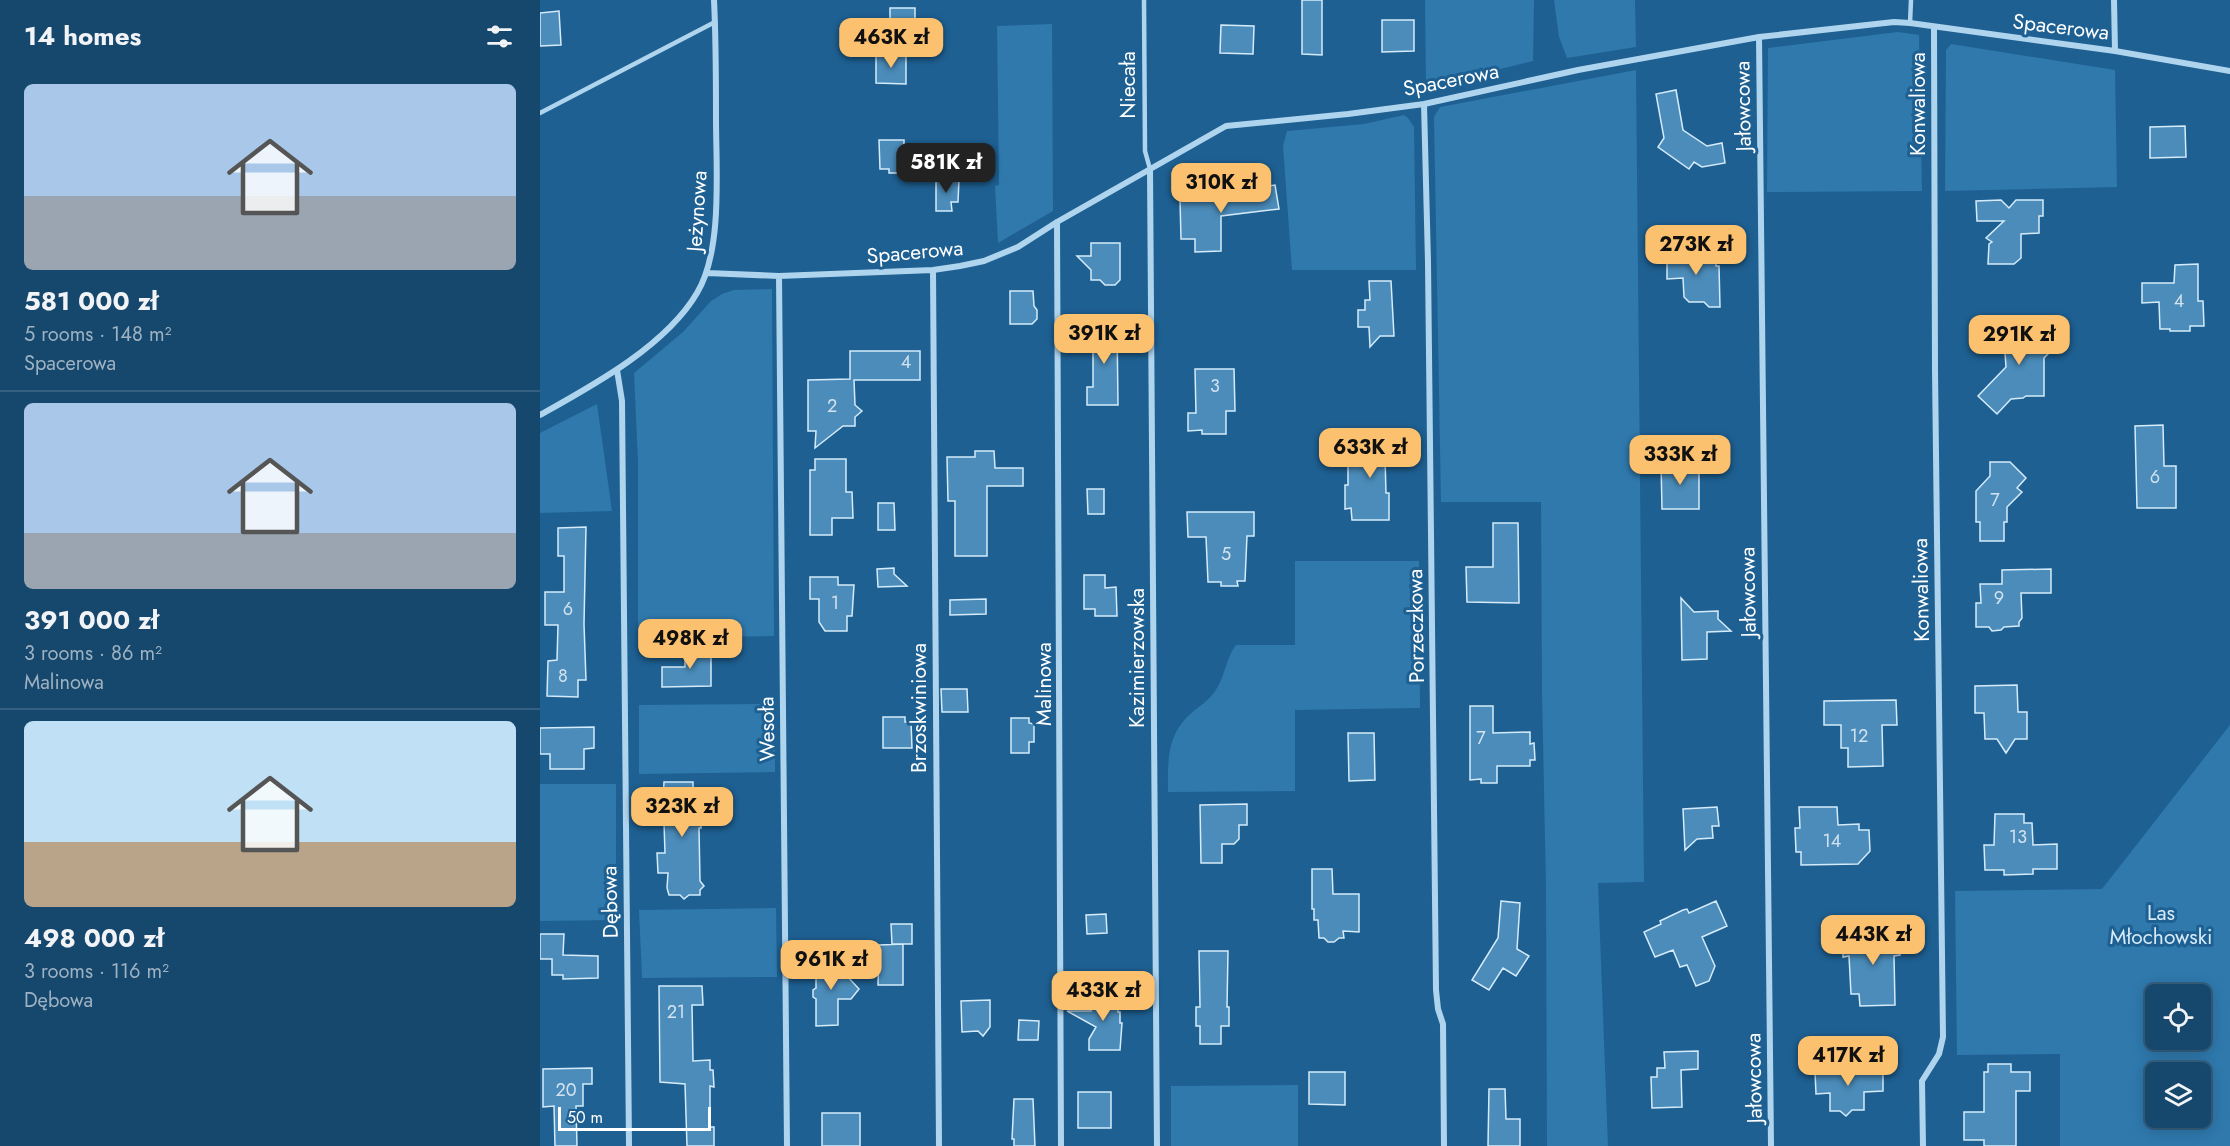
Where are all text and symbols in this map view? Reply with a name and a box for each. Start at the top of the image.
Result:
street label: Spacerowa [2011,6,2111,48]
text: 14 homes [24,17,141,55]
pin: 463K zł [836,18,946,69]
icon: filters [483,20,516,53]
text: 463K zł [853,23,929,52]
street label: Niecała [1113,51,1143,119]
street label: Konwaliowa [1903,52,1933,156]
street label: Spacerowa [1401,56,1501,104]
street label: Jałowcowa [1727,60,1759,155]
icon: home [216,123,324,231]
pin: 581K zł [891,143,1001,194]
text: 581K zł [910,148,982,177]
pin: 310K zł [1166,163,1276,214]
text: 310K zł [1185,168,1257,197]
street label: Jeżynowa [679,169,715,256]
pin: 273K zł [1641,225,1751,276]
text: 273K zł [1659,230,1733,259]
street label: Spacerowa [865,233,965,271]
text: 581 000 zł [24,282,158,320]
house number: 4 [2174,288,2184,314]
pin: 391K zł [1049,314,1159,365]
pin: 291K zł [1964,315,2074,366]
text: 391K zł [1068,319,1140,348]
text: 5 rooms · 148 m² [24,320,171,349]
text: 291K zł [1983,320,2055,349]
text: Spacerowa [24,349,116,378]
house number: 4 [901,349,911,375]
house number: 3 [1210,373,1220,399]
house number: 2 [827,393,837,419]
pin: 633K zł [1315,428,1425,479]
text: 633K zł [1333,433,1407,462]
pin: 333K zł [1625,435,1735,486]
text: 333K zł [1643,440,1717,469]
icon: home [216,442,324,550]
house number: 6 [2150,464,2160,490]
house number: 7 [1990,487,2000,513]
street label: Konwaliowa [1905,538,1937,642]
house number: 5 [1221,541,1231,567]
street label: Jałowcowa [1732,546,1764,641]
street label: Porzeczkowa [1400,568,1432,684]
house number: 9 [1994,585,2004,611]
street label: Kazimierzowska [1122,588,1152,728]
house number: 1 [831,590,839,616]
house number: 6 [563,596,573,622]
text: 391 000 zł [24,601,159,639]
pin: 498K zł [635,619,745,670]
text: 498K zł [652,624,728,653]
text: 3 rooms · 86 m² [24,639,162,668]
street label: Malinowa [1029,642,1059,726]
street label: Brzoskwiniowa [904,643,934,773]
house number: 8 [558,663,568,689]
text: Malinowa [24,668,104,697]
street label: Wesoła [751,696,783,762]
house number: 12 [1850,723,1868,749]
house number: 7 [1476,725,1486,751]
icon: home [216,760,324,868]
pin: 323K zł [627,787,737,838]
text: 323K zł [645,792,719,821]
house number: 13 [2009,824,2027,850]
house number: 14 [1823,828,1841,854]
street label: Dębowa [594,865,626,939]
park label: Las Młochowski [2110,898,2212,952]
pin: 443K zł [1818,915,1928,966]
text: 498 000 zł [24,919,164,957]
text: 443K zł [1835,920,1911,949]
pin: 961K zł [776,940,886,991]
text: 961K zł [795,945,867,974]
text: 3 rooms · 116 m² [24,957,169,986]
pin: 433K zł [1048,971,1158,1022]
text: 433K zł [1066,976,1140,1005]
map controls [2145,984,2211,1128]
button: locate [2145,984,2211,1050]
text: Dębowa [24,986,93,1015]
house number: 21 [667,999,685,1025]
street label: Jałowcowa [1738,1032,1770,1127]
pin: 417K zł [1793,1036,1903,1087]
text: 417K zł [1812,1041,1884,1070]
button: layers [2145,1062,2211,1128]
house number: 20 [555,1077,577,1103]
scale bar [558,1104,711,1132]
text: 50 m [567,1106,603,1129]

